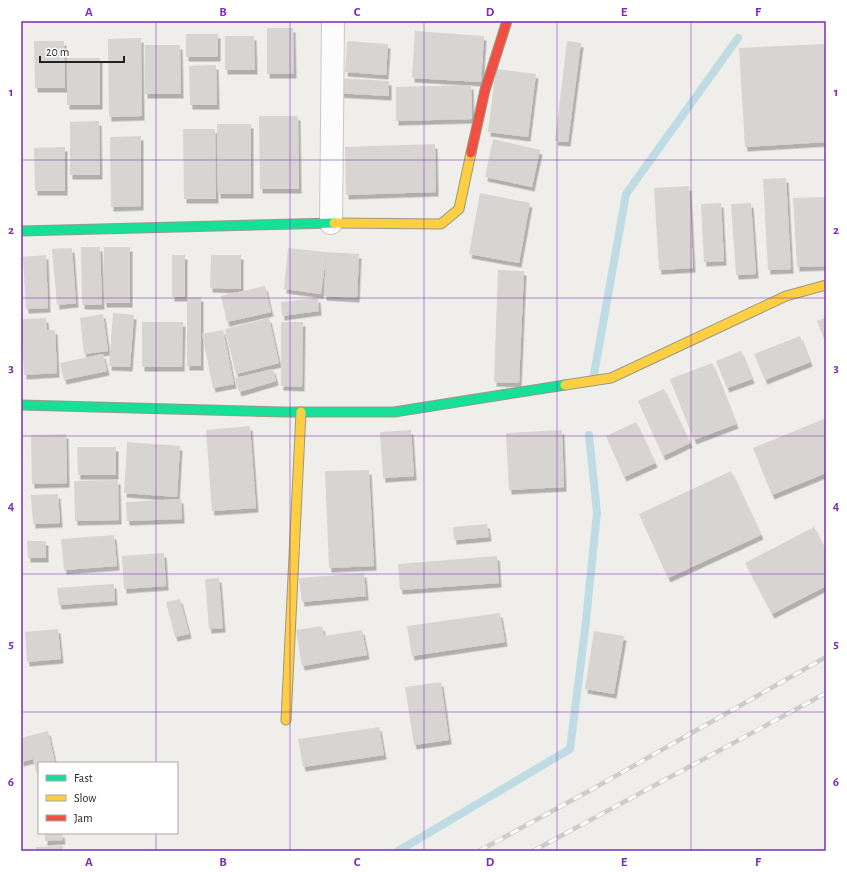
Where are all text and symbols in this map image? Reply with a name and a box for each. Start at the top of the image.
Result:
text: A [85,6,93,19]
text: B [219,6,227,19]
text: C [354,6,361,19]
text: D [486,6,495,19]
text: E [621,6,628,19]
text: F [755,6,762,19]
scale bar [40,38,124,64]
text: 20 m [46,46,69,58]
text: 1 [9,86,13,99]
text: 1 [834,86,838,99]
text: 2 [8,224,14,237]
text: 2 [833,224,839,237]
text: 3 [8,362,14,375]
text: 3 [833,362,839,375]
text: 4 [8,500,15,513]
text: 4 [833,500,840,513]
text: 5 [8,638,14,651]
text: 5 [833,638,839,651]
legend [38,762,178,834]
text: Fast [74,772,93,784]
text: 6 [8,776,14,789]
text: 6 [833,776,839,789]
text: Slow [74,792,96,804]
text: Jam [74,812,93,824]
text: A [85,856,93,869]
text: B [219,856,227,869]
text: C [354,856,361,869]
text: D [486,856,495,869]
text: E [621,856,628,869]
text: F [755,856,762,869]

